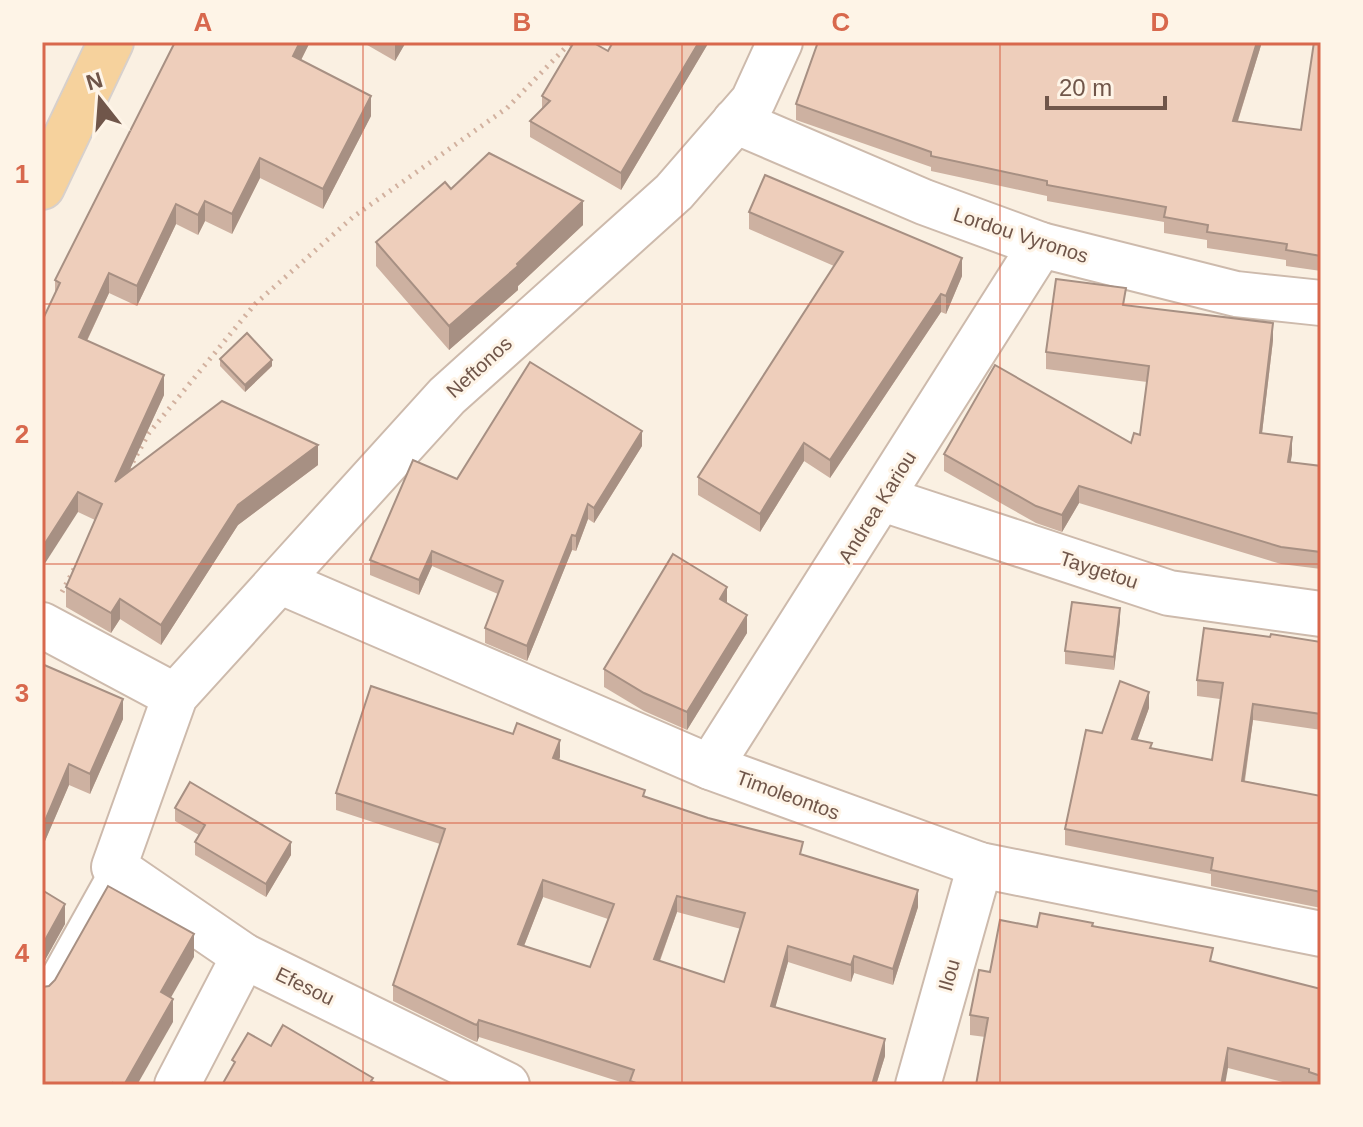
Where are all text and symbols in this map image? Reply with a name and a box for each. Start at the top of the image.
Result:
text: A [194,7,213,37]
text: B [513,7,531,37]
text: C [832,7,851,37]
text: D [1151,7,1169,37]
north arrow [60,60,140,140]
scale bar [1047,60,1165,110]
text: N [83,67,106,96]
text: 20 m [1059,74,1112,101]
text: 1 [15,159,29,189]
street label: Lordou Vyronos [951,203,1091,267]
street label: Neftonos [442,332,516,402]
text: 2 [15,419,29,449]
street label: Andrea Kariou [834,447,920,567]
street label: Taygetou [1057,547,1141,593]
text: 3 [15,678,29,708]
street label: Timoleontos [733,766,843,824]
text: 4 [15,938,30,968]
street label: Ilou [934,956,964,994]
street label: Efesou [272,962,338,1010]

